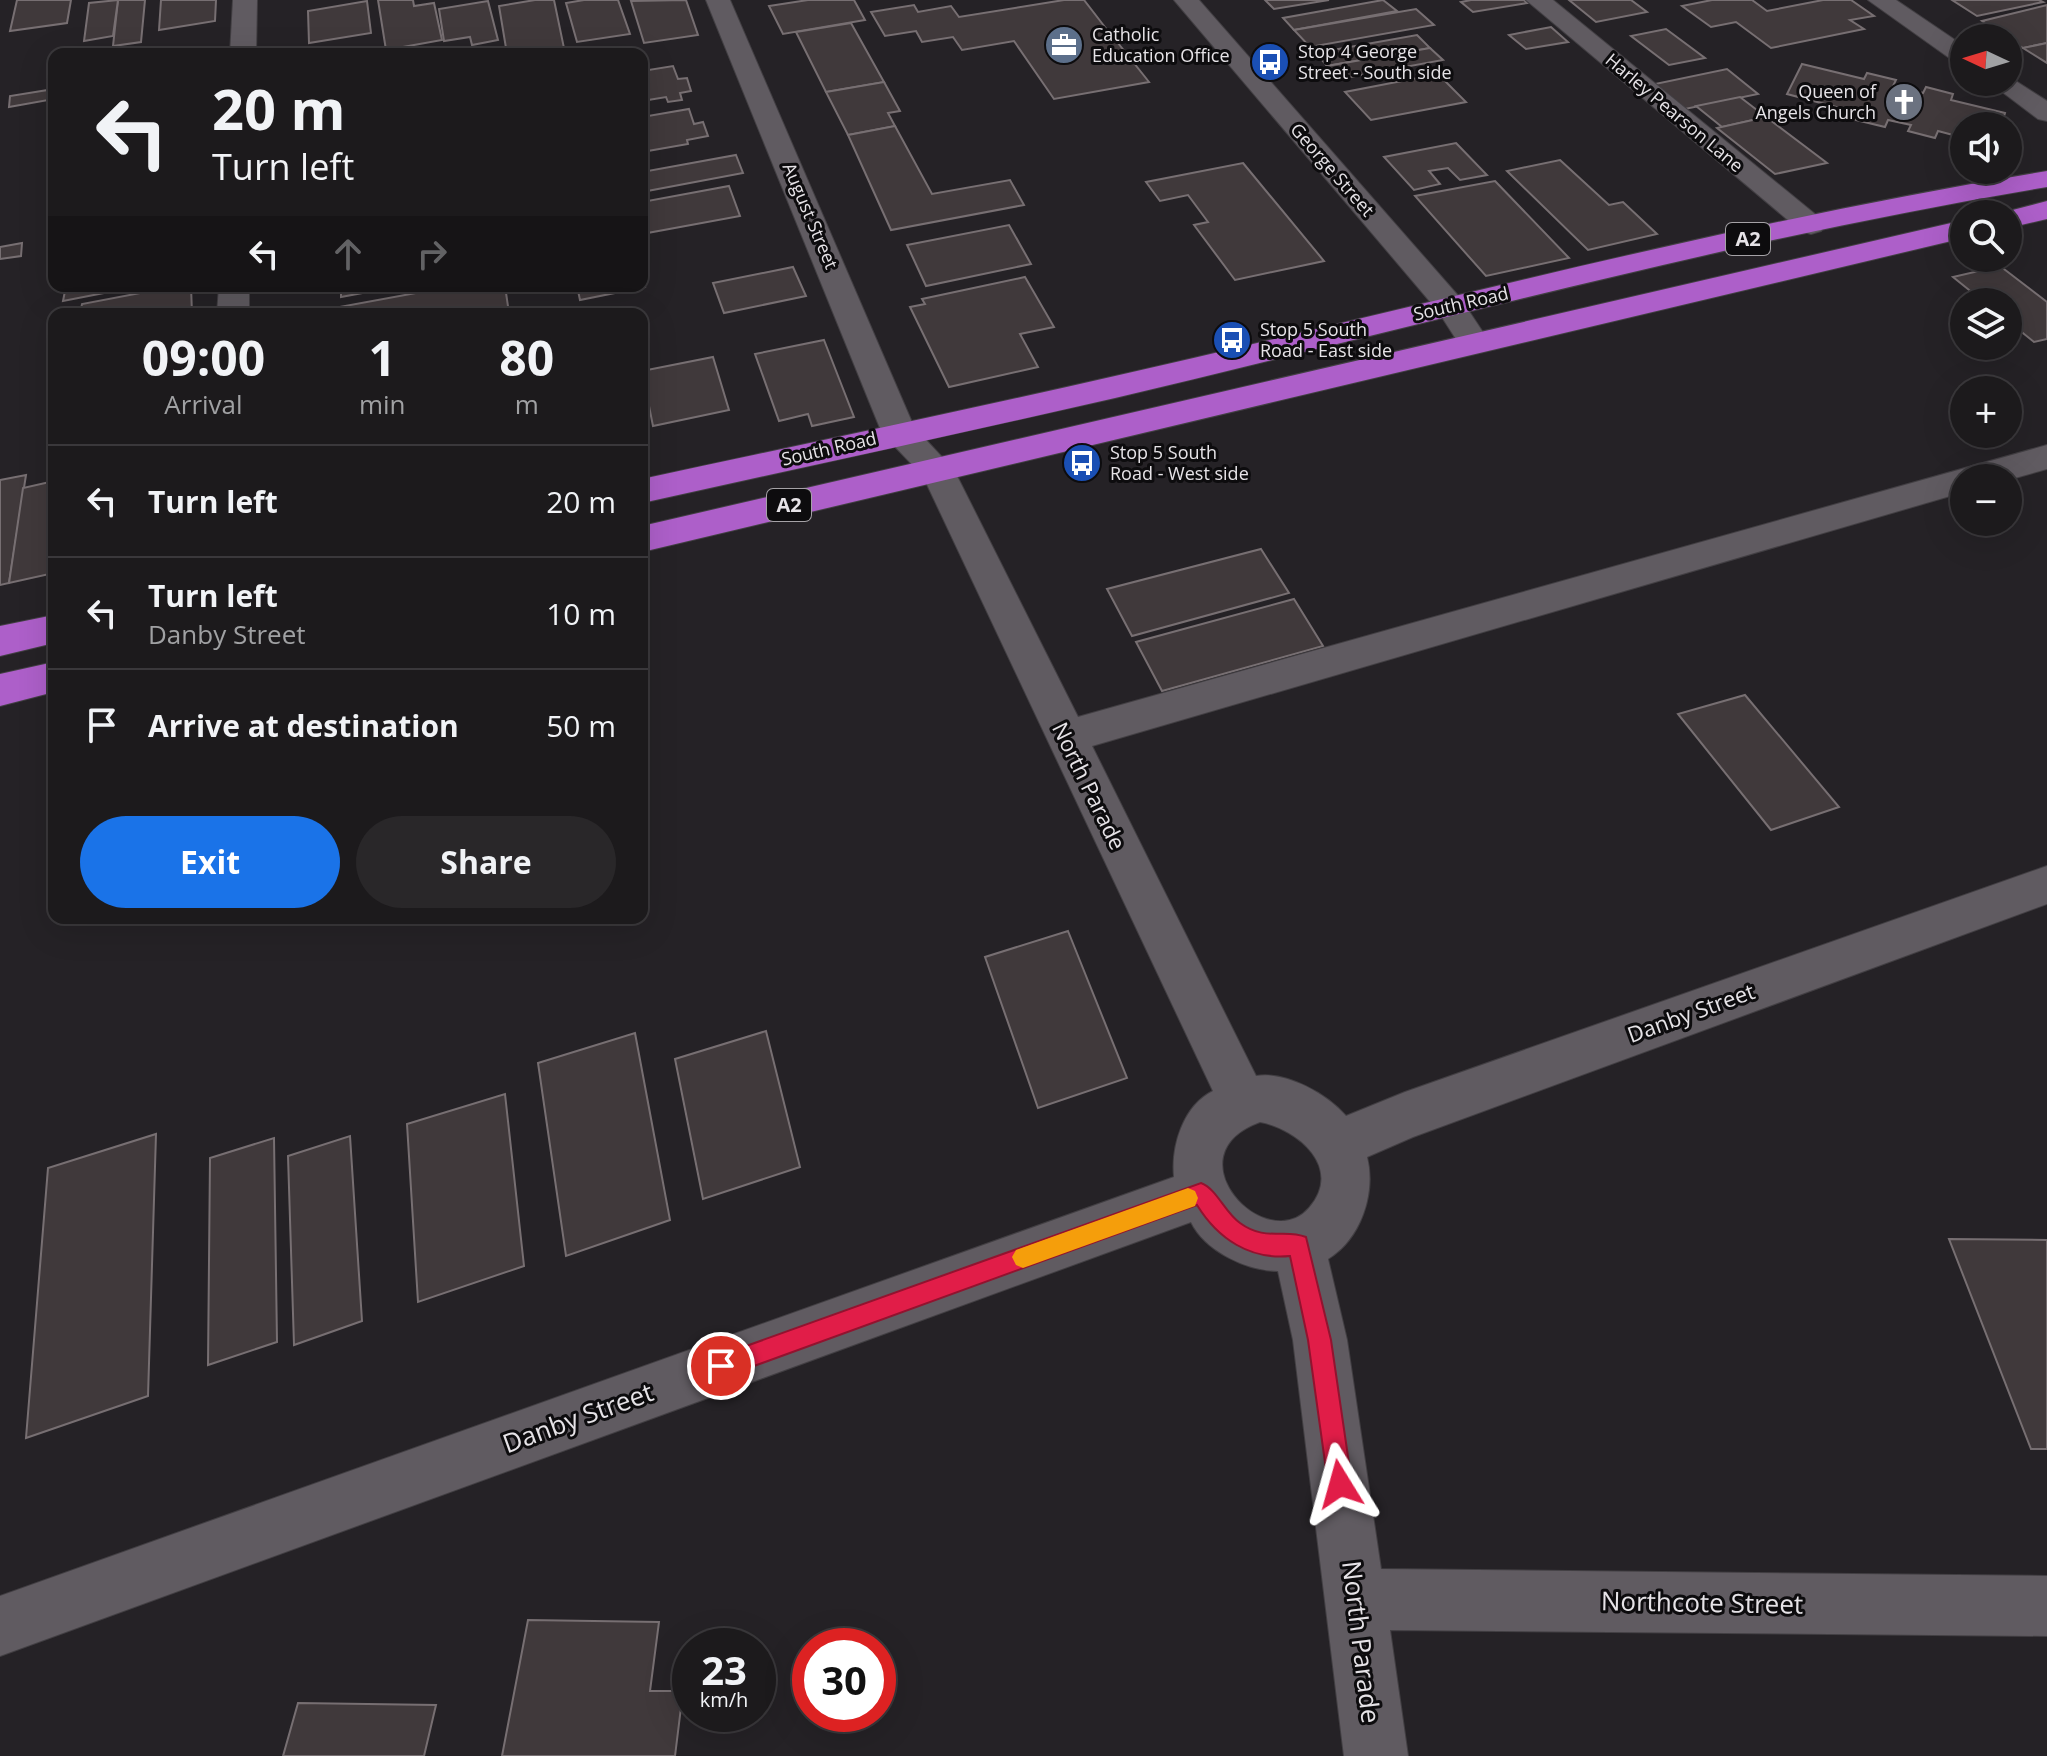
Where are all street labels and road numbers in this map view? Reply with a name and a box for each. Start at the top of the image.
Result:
street label: Harley Pearson Lane [1601,47,1749,177]
street label: George Street [1286,118,1380,221]
street label: August Street [778,159,844,272]
road number: A2 [1726,223,1770,255]
street label: South Road [1411,280,1511,326]
street label: South Road [779,425,879,471]
road number: A2 [767,489,811,521]
street label: North Parade [1046,717,1134,854]
street label: Danby Street [1623,975,1759,1049]
street label: Danby Street [497,1373,658,1461]
street label: North Parade [1334,1559,1390,1725]
street label: Northcote Street [1601,1582,1804,1622]

